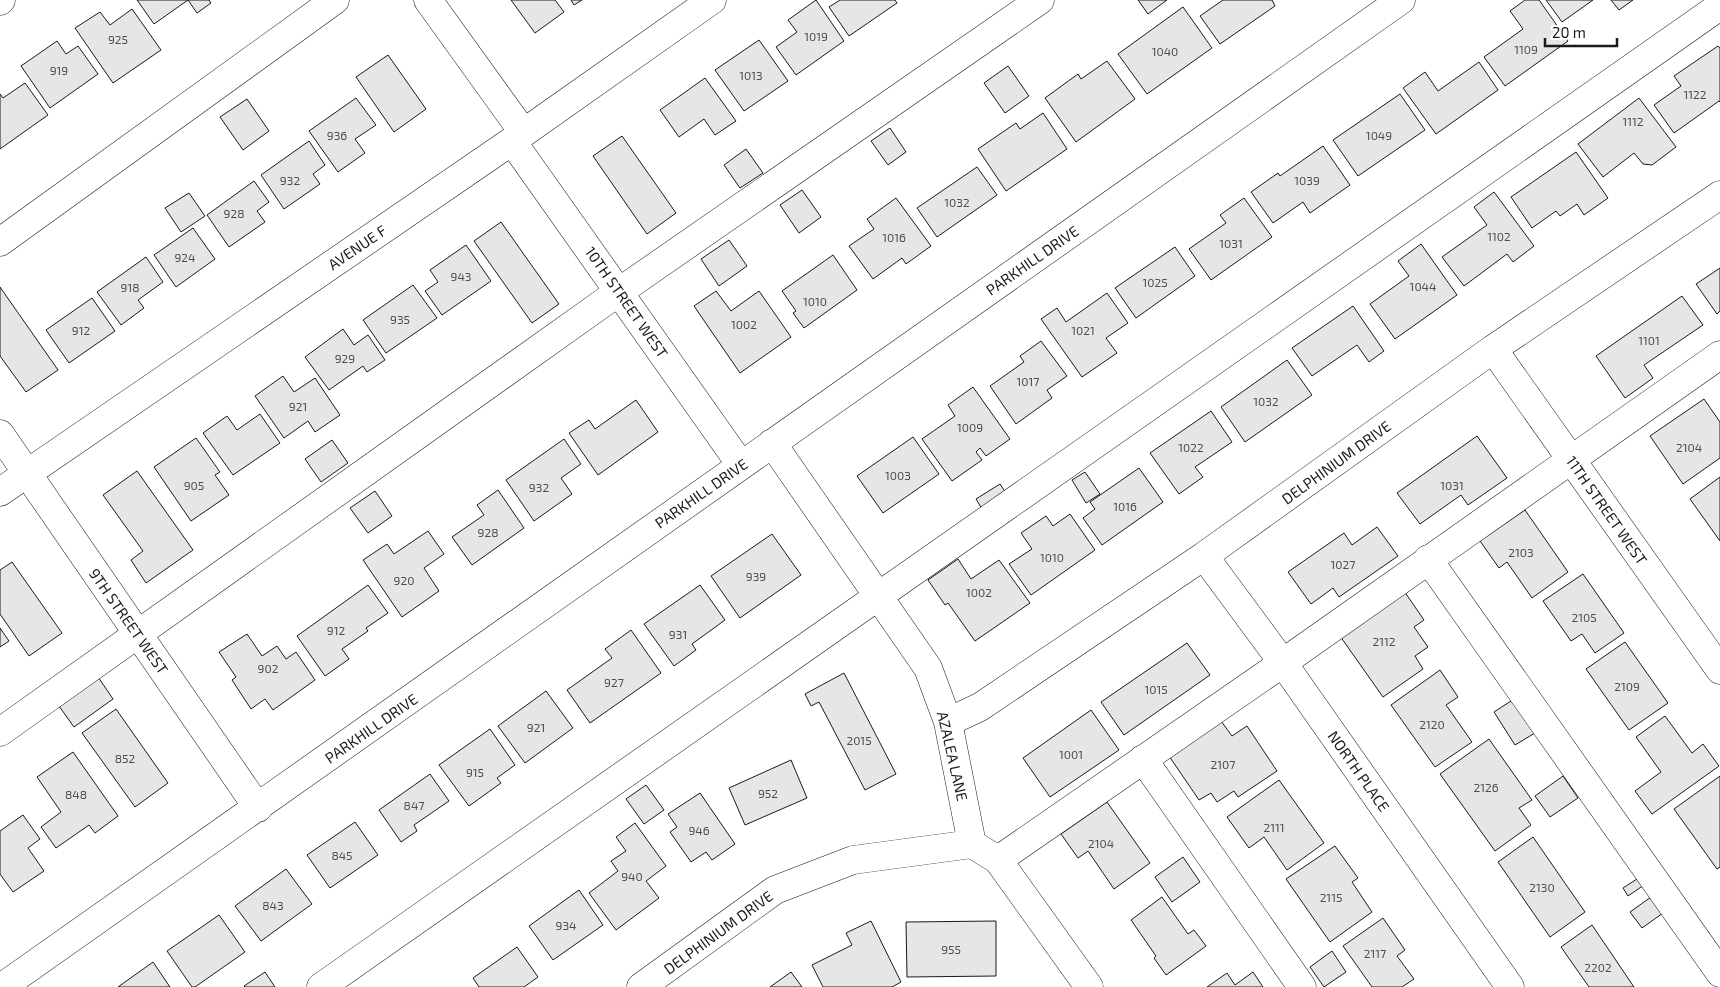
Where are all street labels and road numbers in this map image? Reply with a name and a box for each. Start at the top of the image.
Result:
street label: AVENUE F [324,221,390,273]
street label: PARKHILL DRIVE [982,221,1082,299]
street label: 10TH STREET WEST [582,243,672,361]
street label: DELPHINIUM DRIVE [1278,416,1394,508]
street label: 11TH STREET WEST [1563,452,1651,568]
street label: PARKHILL DRIVE [651,454,751,532]
street label: 9TH STREET WEST [86,565,172,678]
street label: PARKHILL DRIVE [321,689,421,767]
street label: AZALEA LANE [934,709,972,803]
street label: NORTH PLACE [1325,727,1393,815]
street label: DELPHINIUM DRIVE [660,886,776,978]

